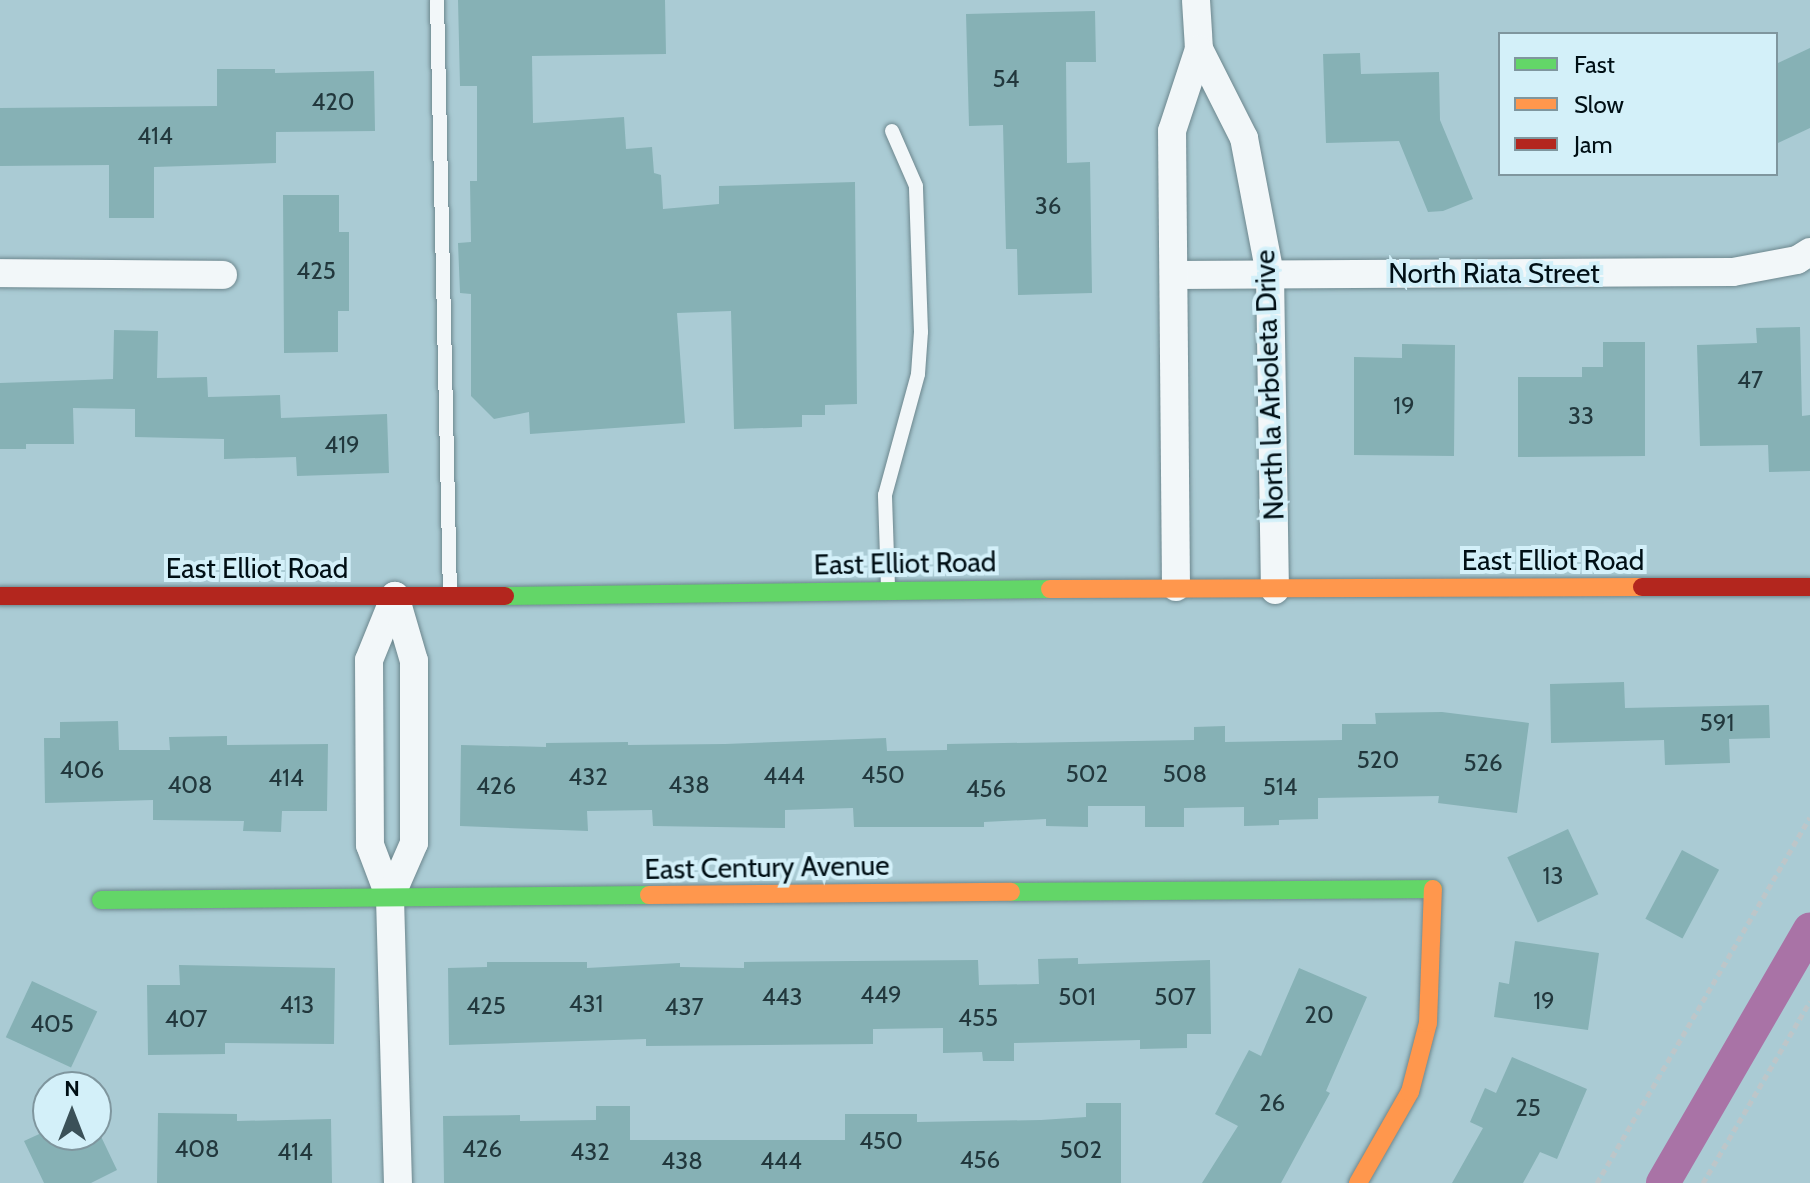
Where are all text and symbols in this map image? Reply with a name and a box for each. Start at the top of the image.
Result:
legend [1498,32,1778,176]
text: Fast [1574,50,1615,79]
house number: 54 [993,65,1019,93]
house number: 420 [311,88,355,116]
text: Slow [1574,90,1624,119]
house number: 414 [137,122,173,150]
text: Jam [1574,130,1612,159]
house number: 36 [1035,192,1061,220]
street label: North la Arboleta Drive [1247,249,1291,521]
street label: North Riata Street [1388,256,1600,290]
house number: 425 [296,257,336,285]
house number: 47 [1737,366,1763,394]
house number: 19 [1393,392,1415,420]
house number: 33 [1568,402,1594,430]
house number: 419 [324,431,360,459]
street label: East Elliot Road [1462,543,1644,577]
street label: East Elliot Road [813,545,997,581]
street label: East Elliot Road [166,551,348,585]
house number: 591 [1700,709,1734,737]
house number: 520 [1357,746,1399,774]
house number: 526 [1463,749,1503,777]
house number: 406 [60,756,104,784]
house number: 502 [1066,760,1108,788]
house number: 508 [1163,760,1207,788]
house number: 450 [861,761,905,789]
house number: 444 [763,762,805,790]
house number: 432 [568,763,608,791]
house number: 414 [268,764,304,792]
house number: 408 [167,771,213,799]
house number: 438 [668,771,710,799]
house number: 426 [476,772,516,800]
house number: 514 [1263,773,1297,801]
house number: 456 [966,775,1006,803]
street label: East Century Avenue [644,848,890,886]
house number: 13 [1543,862,1563,890]
house number: 449 [860,981,902,1009]
house number: 443 [762,983,802,1011]
house number: 501 [1058,983,1096,1011]
house number: 507 [1154,983,1196,1011]
house number: 19 [1533,987,1555,1015]
house number: 431 [569,990,603,1018]
house number: 413 [280,991,314,1019]
house number: 425 [466,992,506,1020]
house number: 437 [665,993,703,1021]
house number: 20 [1304,1001,1334,1029]
house number: 455 [958,1004,998,1032]
house number: 407 [165,1005,207,1033]
house number: 405 [30,1010,74,1038]
north arrow [32,1071,112,1151]
text: N [64,1075,80,1102]
house number: 26 [1259,1089,1285,1117]
house number: 25 [1515,1094,1541,1122]
house number: 450 [859,1127,903,1155]
house number: 408 [174,1135,220,1163]
house number: 426 [462,1135,502,1163]
house number: 502 [1060,1136,1102,1164]
house number: 414 [277,1138,313,1166]
house number: 432 [570,1138,610,1166]
house number: 456 [960,1146,1000,1174]
house number: 438 [661,1147,703,1175]
house number: 444 [760,1147,802,1175]

